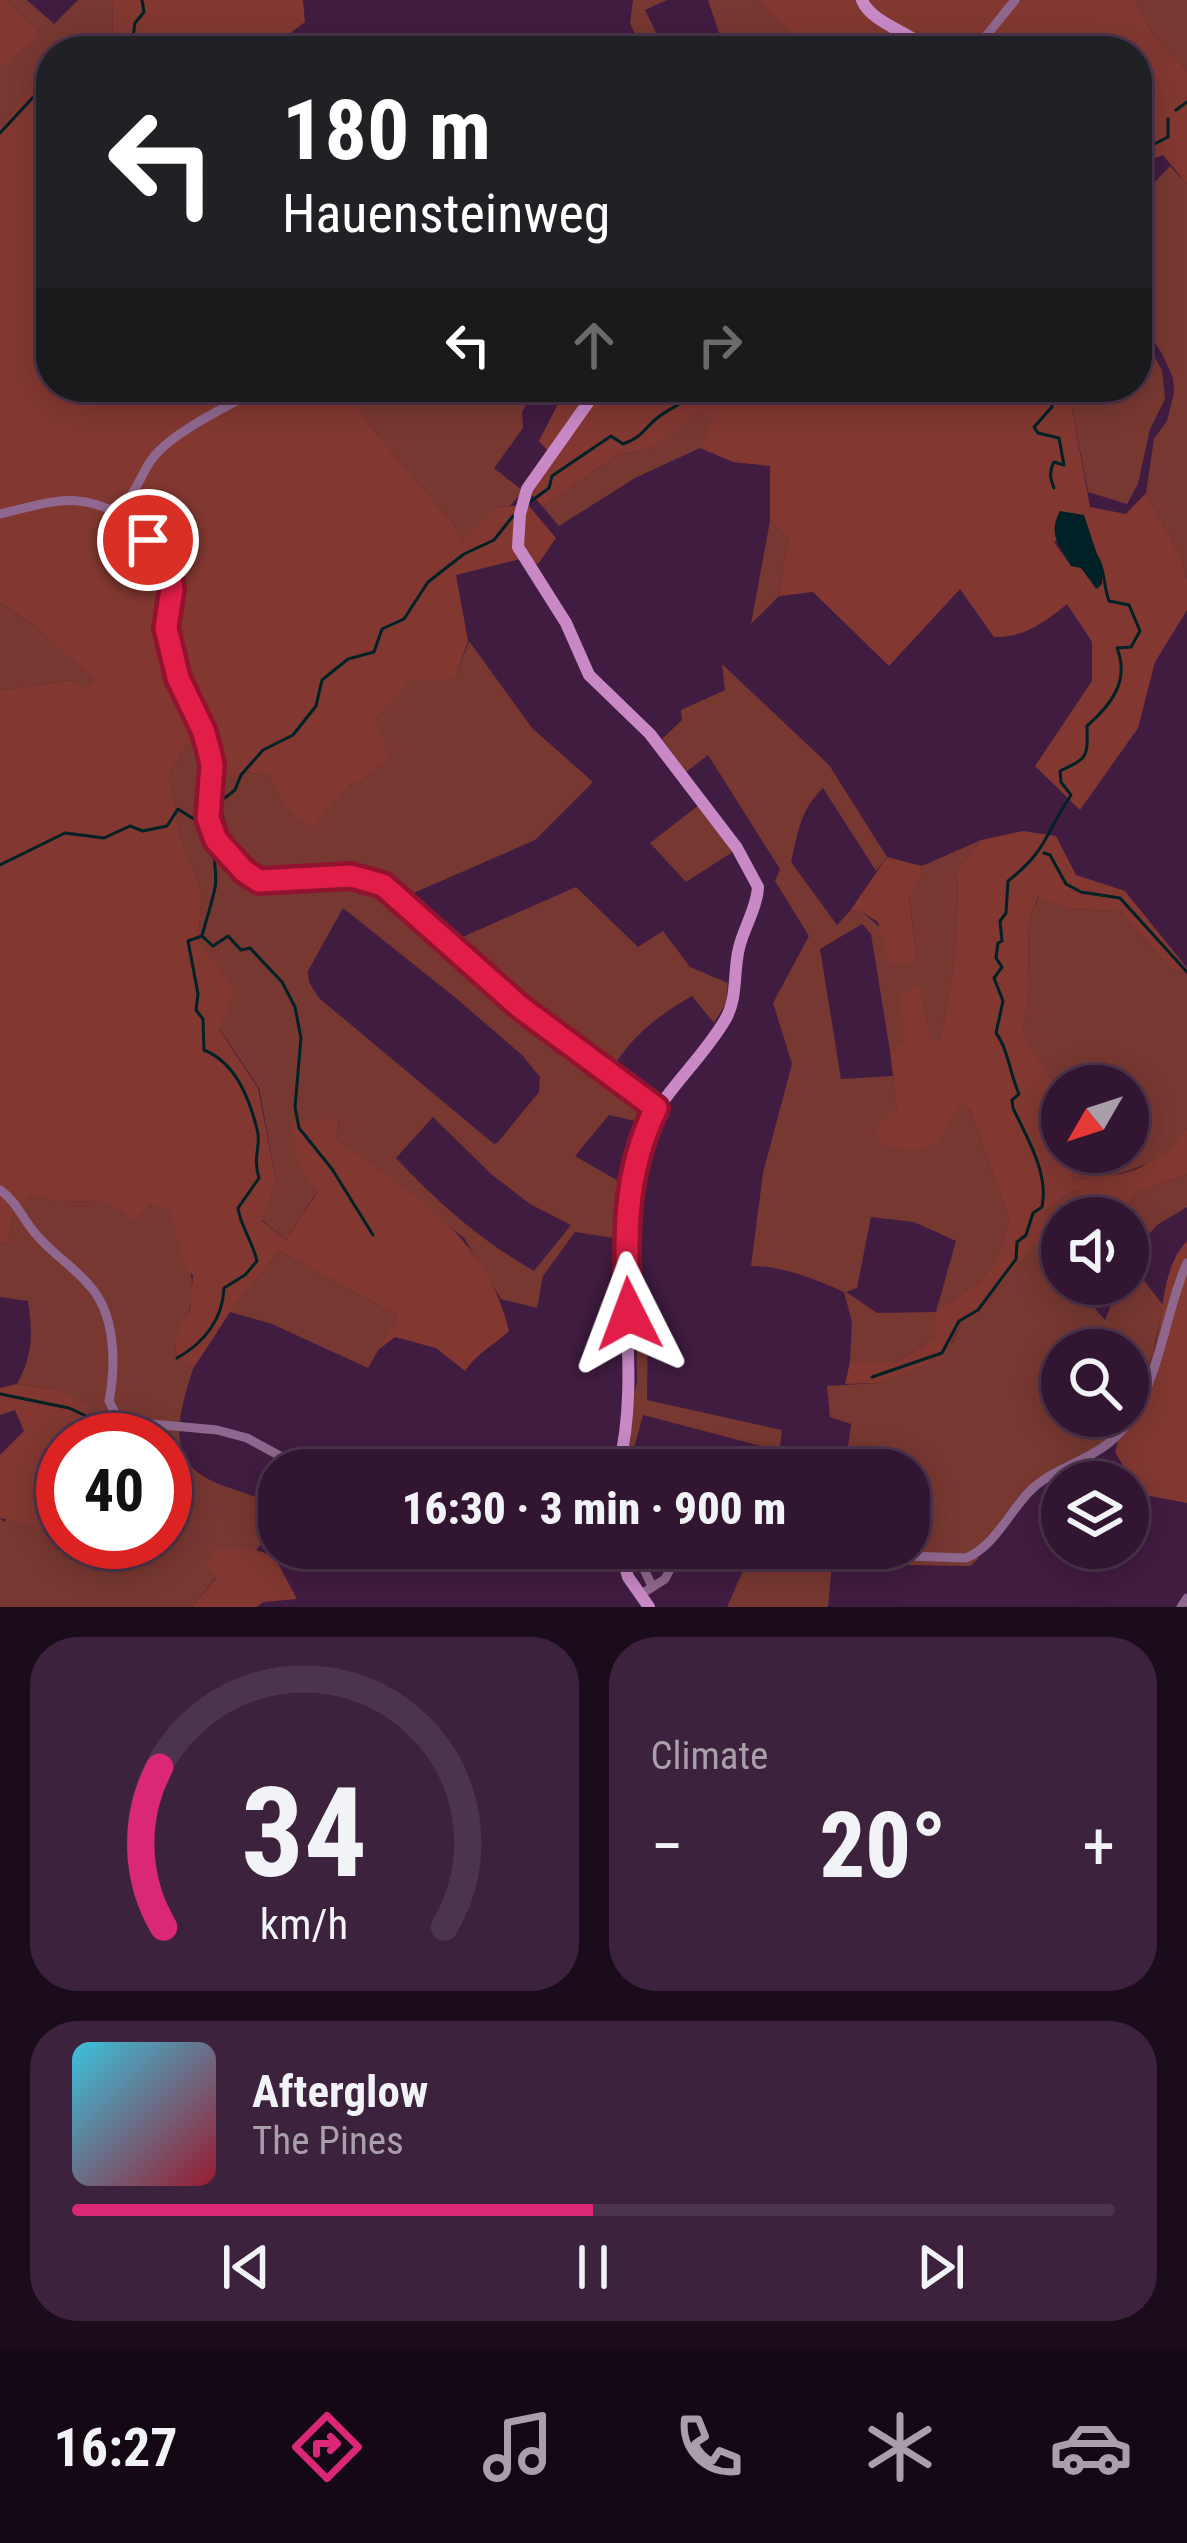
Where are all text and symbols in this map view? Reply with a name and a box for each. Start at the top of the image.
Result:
text: 180 m [282,81,491,180]
icon: left [84,84,240,240]
text: Hauensteinweg [282,182,610,245]
icon: left [435,312,501,378]
icon: ahead [561,312,627,378]
icon: right [687,312,753,378]
pin [97,489,199,591]
icon: arrive [115,507,181,573]
north arrow [1041,1065,1149,1173]
map controls [1041,1065,1149,1569]
button: sound [1041,1197,1149,1305]
position arrow [566,1251,692,1377]
button: search [1041,1329,1149,1437]
speed limit sign: 40 [36,1413,192,1569]
button: layers [1041,1461,1149,1569]
text: 16:30 · 3 min · 900 m [402,1482,786,1535]
text: Climate [651,1733,768,1779]
text: 34 [241,1760,367,1906]
text: 20° [819,1794,946,1899]
text: − [651,1808,684,1885]
text: + [1082,1808,1115,1885]
text: km/h [260,1899,348,1949]
text: Afterglow [252,2065,428,2118]
text: The Pines [252,2118,404,2164]
icon: previous [213,2234,279,2300]
icon: pause [560,2234,626,2300]
icon: next [908,2234,974,2300]
icon: directions [285,2405,369,2489]
icon: music [476,2405,560,2489]
icon: phone [667,2405,751,2489]
icon: climate [858,2405,942,2489]
icon: car [1049,2405,1133,2489]
text: 16:27 [54,2416,178,2479]

